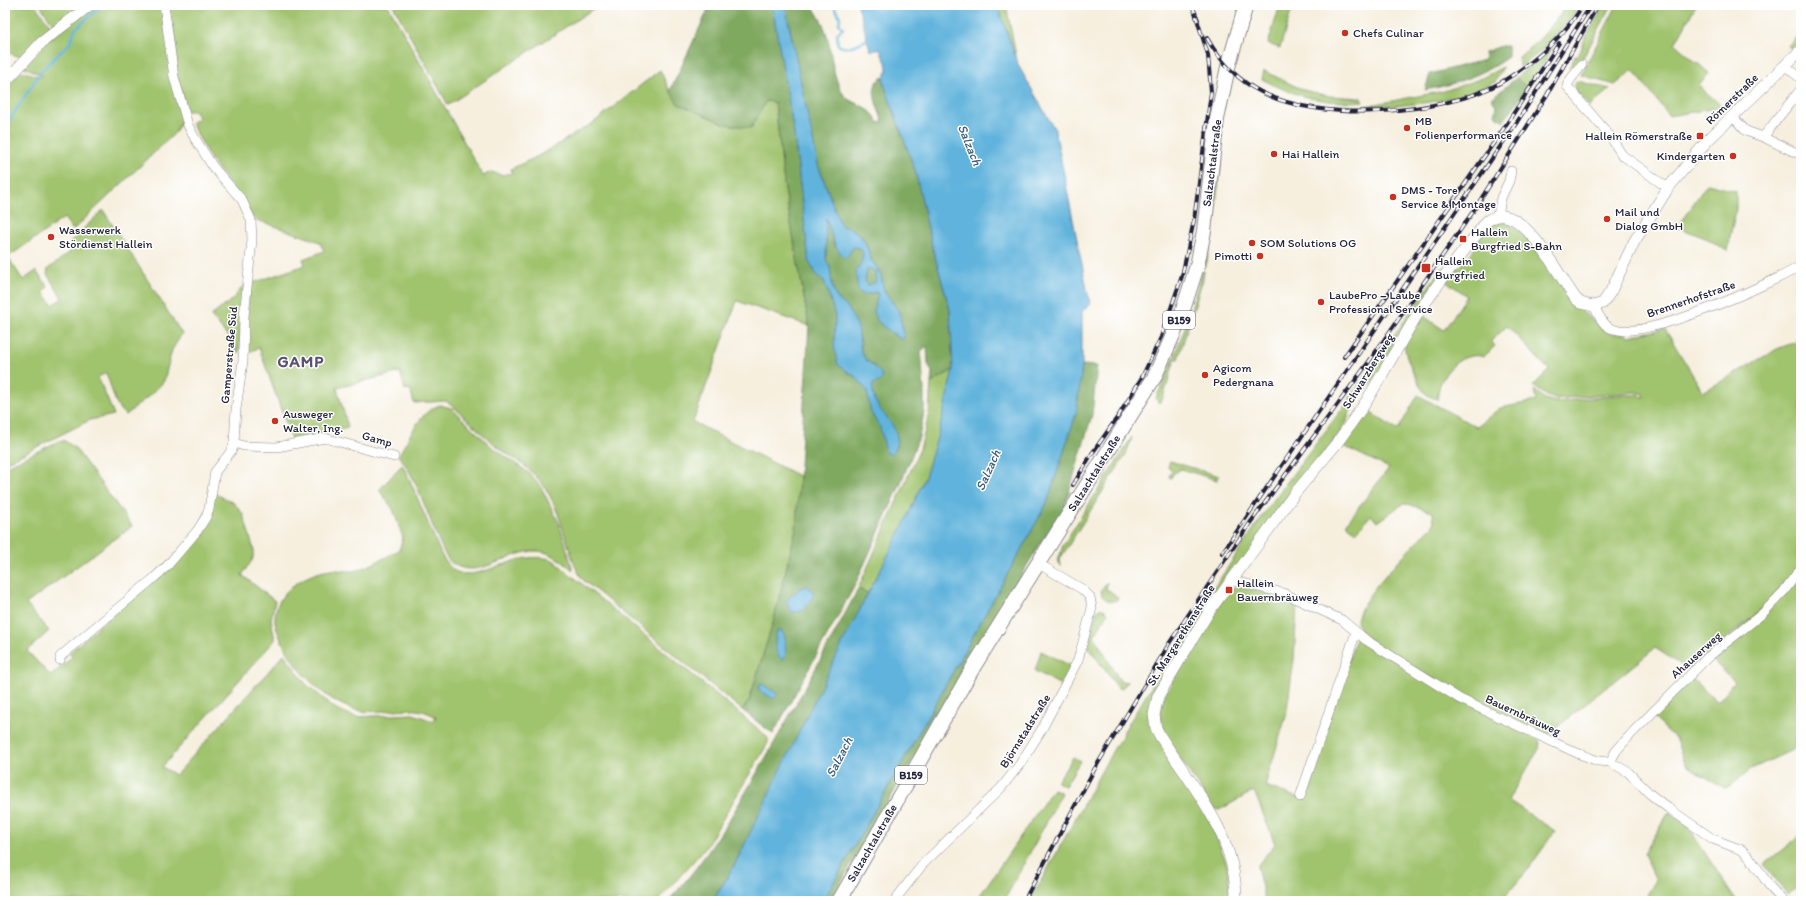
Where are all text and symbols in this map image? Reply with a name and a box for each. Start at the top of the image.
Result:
place label: Chefs Culinar [1353,26,1424,40]
marker: Chefs Culinar [1340,28,1350,38]
street label: Römerstraße [1703,70,1761,127]
place label: MB Folienperformance [1415,114,1512,142]
street label: Salzachtalstraße [1200,118,1224,207]
water label: Salzach [955,122,985,169]
marker: MB Folienperformance [1402,123,1412,133]
place label: Hallein Römerstraße [1585,129,1692,143]
marker: Hallein Römerstraße [1695,131,1705,141]
place label: Hai Hallein [1282,147,1339,161]
marker: Hai Hallein [1269,149,1279,159]
place label: Kindergarten [1657,149,1725,163]
marker: Kindergarten [1728,151,1738,161]
place label: DMS - Tore Service & Montage [1401,183,1496,211]
marker: DMS - Tore Service & Montage [1388,192,1398,202]
place label: Mail und Dialog GmbH [1615,205,1683,233]
marker: Mail und Dialog GmbH [1602,214,1612,224]
place label: Wasserwerk Stördienst Hallein [59,223,153,251]
place label: Hallein Burgfried S-Bahn [1471,225,1562,253]
marker: Wasserwerk Stördienst Hallein [46,232,56,242]
marker: Hallein Burgfried S-Bahn [1458,234,1468,244]
place label: SOM Solutions OG [1260,236,1356,250]
marker: SOM Solutions OG [1247,238,1257,248]
place label: Pimotti [1214,249,1252,263]
marker: Pimotti [1255,251,1265,261]
place label: Hallein Burgfried [1435,254,1485,282]
marker: Hallein Burgfried [1420,262,1432,274]
street label: Brennerhofstraße [1645,277,1737,321]
place label: LaubePro – Laube Professional Service [1329,288,1433,316]
marker: LaubePro – Laube Professional Service [1316,297,1326,307]
street label: Gamperstraße Süd [218,305,240,404]
road number: B159 [1163,311,1195,329]
street label: Schwarzbergweg [1339,330,1397,411]
district label: GAMP [278,352,324,371]
place label: Agicom Pedergnana [1213,361,1275,389]
marker: Agicom Pedergnana [1200,370,1210,380]
place label: Ausweger Walter, Ing. [283,407,343,435]
marker: Ausweger Walter, Ing. [270,416,280,426]
street label: Gamp [360,428,394,450]
street label: Salzachtalstraße [1065,432,1123,514]
water label: Salzach [972,446,1004,493]
place label: Hallein Bauernbräuweg [1237,576,1319,604]
street label: St. Margarethenstraße [1144,581,1218,688]
marker: Hallein Bauernbräuweg [1224,585,1234,595]
street label: Ahauserweg [1668,628,1725,681]
street label: Björnstadstraße [997,691,1053,771]
street label: Bauernbräuweg [1483,691,1564,739]
water label: Salzach [823,733,856,780]
road number: B159 [895,766,927,784]
street label: Salzachtalstraße [844,801,900,885]

